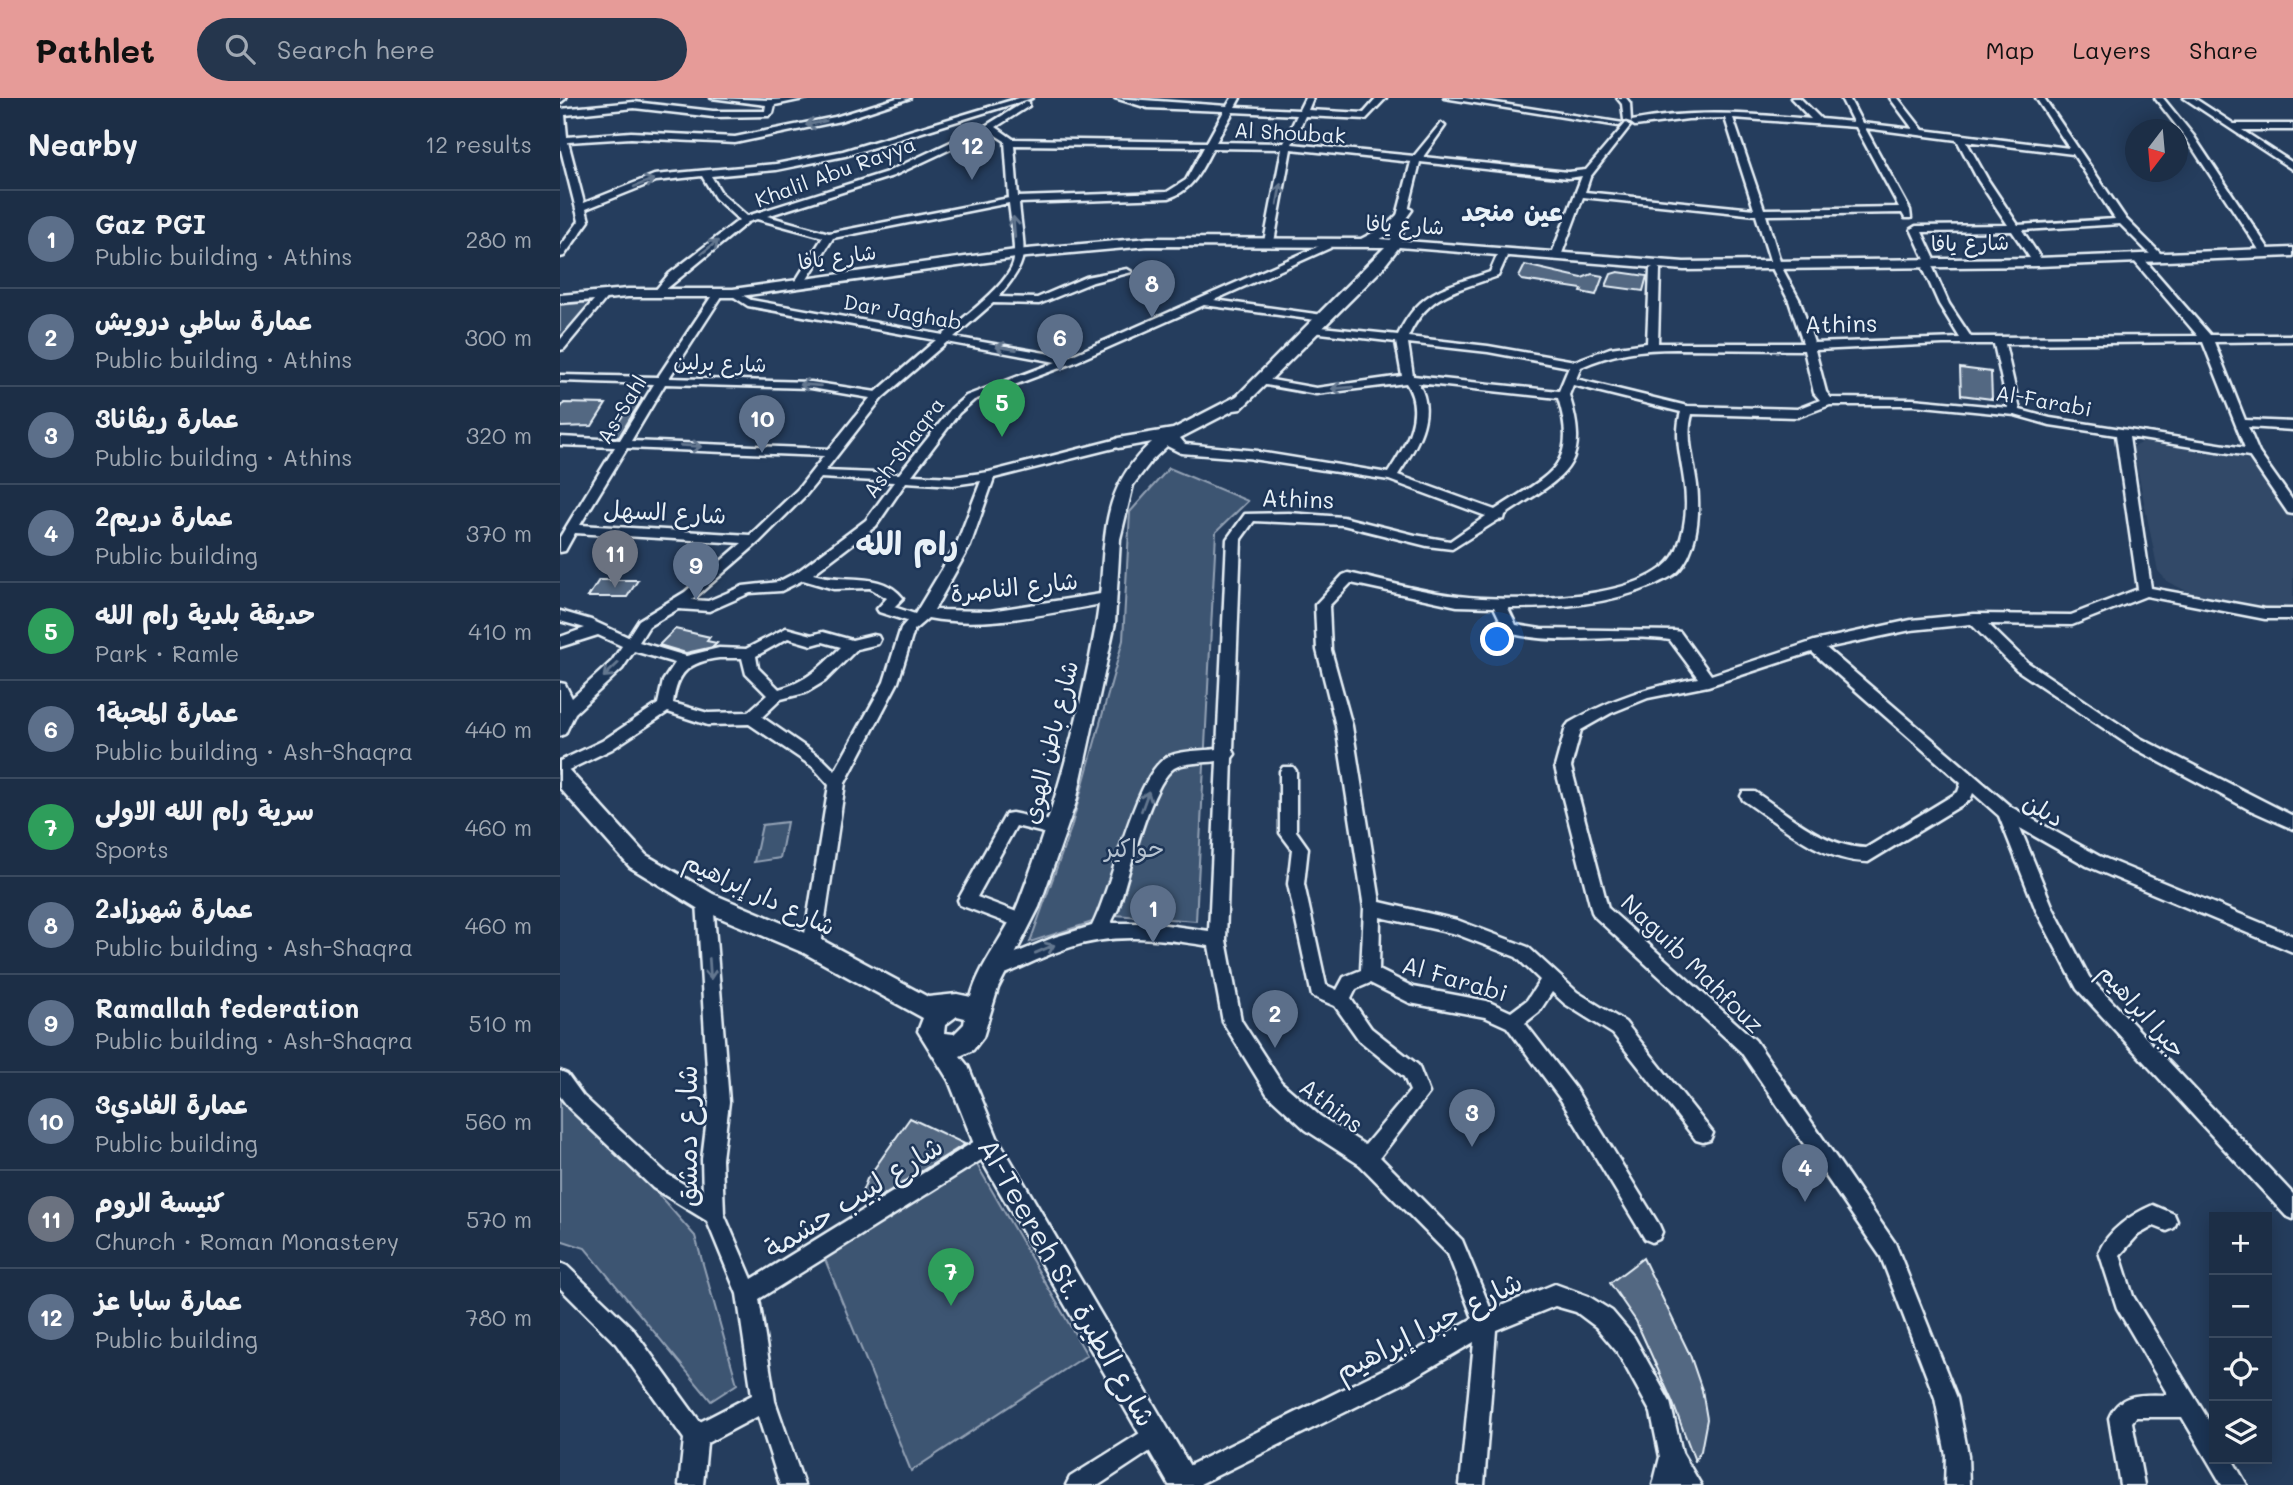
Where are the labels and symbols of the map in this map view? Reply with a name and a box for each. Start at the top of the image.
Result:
street label: Al Shoubak [1233,116,1347,148]
one-way arrow [806,118,828,131]
north arrow [2125,119,2188,182]
pin: 12 [949,122,995,180]
street label: Khalil Abu Rayya [751,129,919,213]
one-way arrow [633,175,655,188]
one-way arrow [1273,183,1286,206]
district label: عين منجد [1461,194,1563,228]
street label: شارع يافا [1365,208,1445,243]
one-way arrow [1007,217,1020,239]
street label: شارع يافا [1931,228,2010,259]
street label: شارع يافا [796,237,878,278]
one-way arrow [701,240,719,255]
pin: 8 [1129,260,1175,318]
street label: Dar Jaghab [842,287,964,335]
street label: Athins [1804,307,1878,339]
pin: 6 [1037,314,1083,372]
one-way arrow [995,341,1018,354]
street label: شارع برلين [673,347,767,380]
street label: As-Sahl [590,370,652,448]
street label: Al-Farabi [1994,378,2094,422]
one-way arrow [800,379,822,392]
pin: 5 [979,379,1025,437]
one-way arrow [1331,382,1354,395]
street label: Ash-Shaqra [856,391,950,503]
pin: 10 [739,395,785,453]
one-way arrow [679,440,702,453]
street label: Athins [1261,481,1335,515]
street label: شارع السهل [603,492,727,533]
district label: رام الله [856,521,958,568]
pin: 11 [592,530,638,588]
pin: 9 [673,542,719,600]
street label: شارع الناصرة [949,564,1080,611]
your location [1480,622,1514,656]
street label: شارع باطن الهوى [1014,657,1087,828]
one-way arrow [603,662,620,679]
street label: دبلن [2018,785,2070,833]
one-way arrow [1140,790,1152,812]
park label: حواكير [1103,832,1164,864]
street label: شارع دار إبراهيم [678,844,841,945]
pin: 1 [1130,885,1176,943]
street label: Naguib Mahfouz [1615,887,1771,1039]
one-way arrow [1034,941,1055,954]
street label: Al Farabi [1399,948,1511,1008]
street label: جبرا ابراهيم [2089,956,2194,1066]
one-way arrow [704,957,717,980]
pin: 2 [1252,990,1298,1048]
street label: شارع دمشق [668,1065,707,1207]
street label: Athins [1294,1071,1370,1139]
pin: 3 [1449,1089,1495,1147]
street label: شارع لبيب حشمة [757,1127,951,1268]
street label: Al-Teereh St. شارع الطيرة [968,1131,1165,1434]
pin: 4 [1782,1144,1828,1202]
pin: 7 [928,1248,974,1306]
street label: شارع جبرا إبراهيم [1328,1262,1530,1392]

